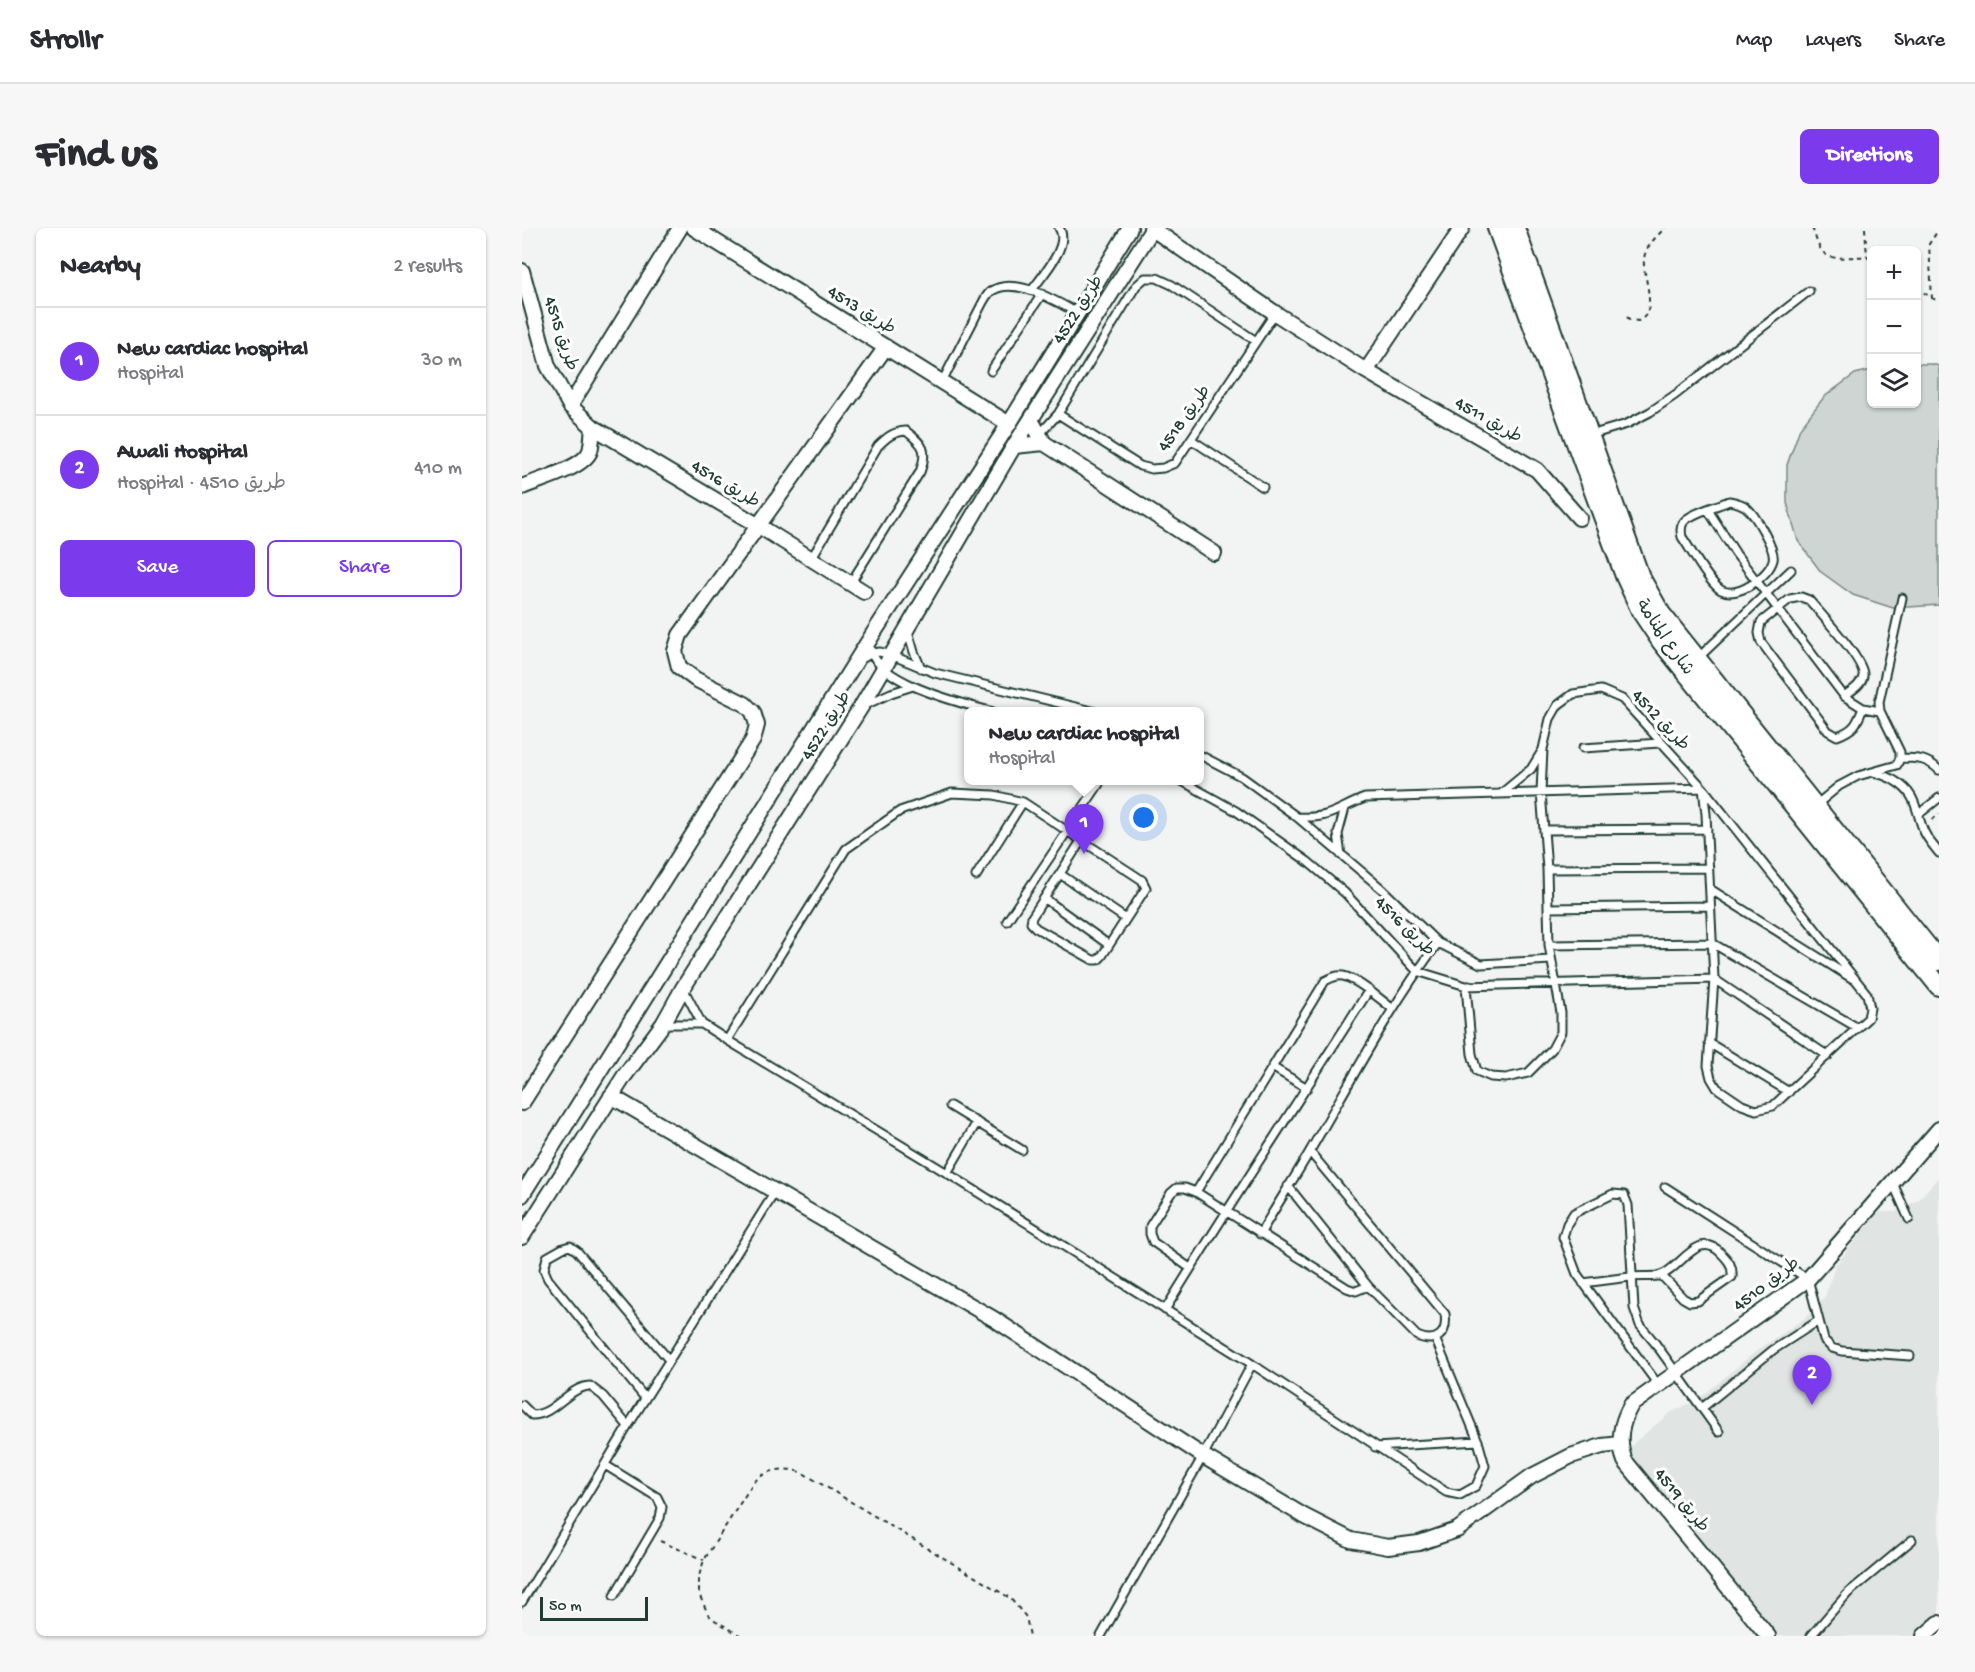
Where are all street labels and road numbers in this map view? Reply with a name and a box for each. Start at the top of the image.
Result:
street label: طريق 4522 [1049,272,1109,348]
street label: طريق 4513 [823,282,899,340]
street label: طريق 4515 [538,294,582,374]
street label: طريق 4518 [1154,382,1216,456]
street label: طريق 4511 [1450,393,1526,449]
street label: طريق 4516 [687,456,763,514]
street label: شارع المنامة [1630,596,1698,680]
street label: طريق 4512 [1626,686,1694,756]
street label: طريق 4522 [798,687,856,765]
street label: طريق 4516 [1370,893,1438,961]
street label: طريق 4510 [1730,1253,1804,1317]
street label: طريق 4519 [1649,1465,1713,1537]

